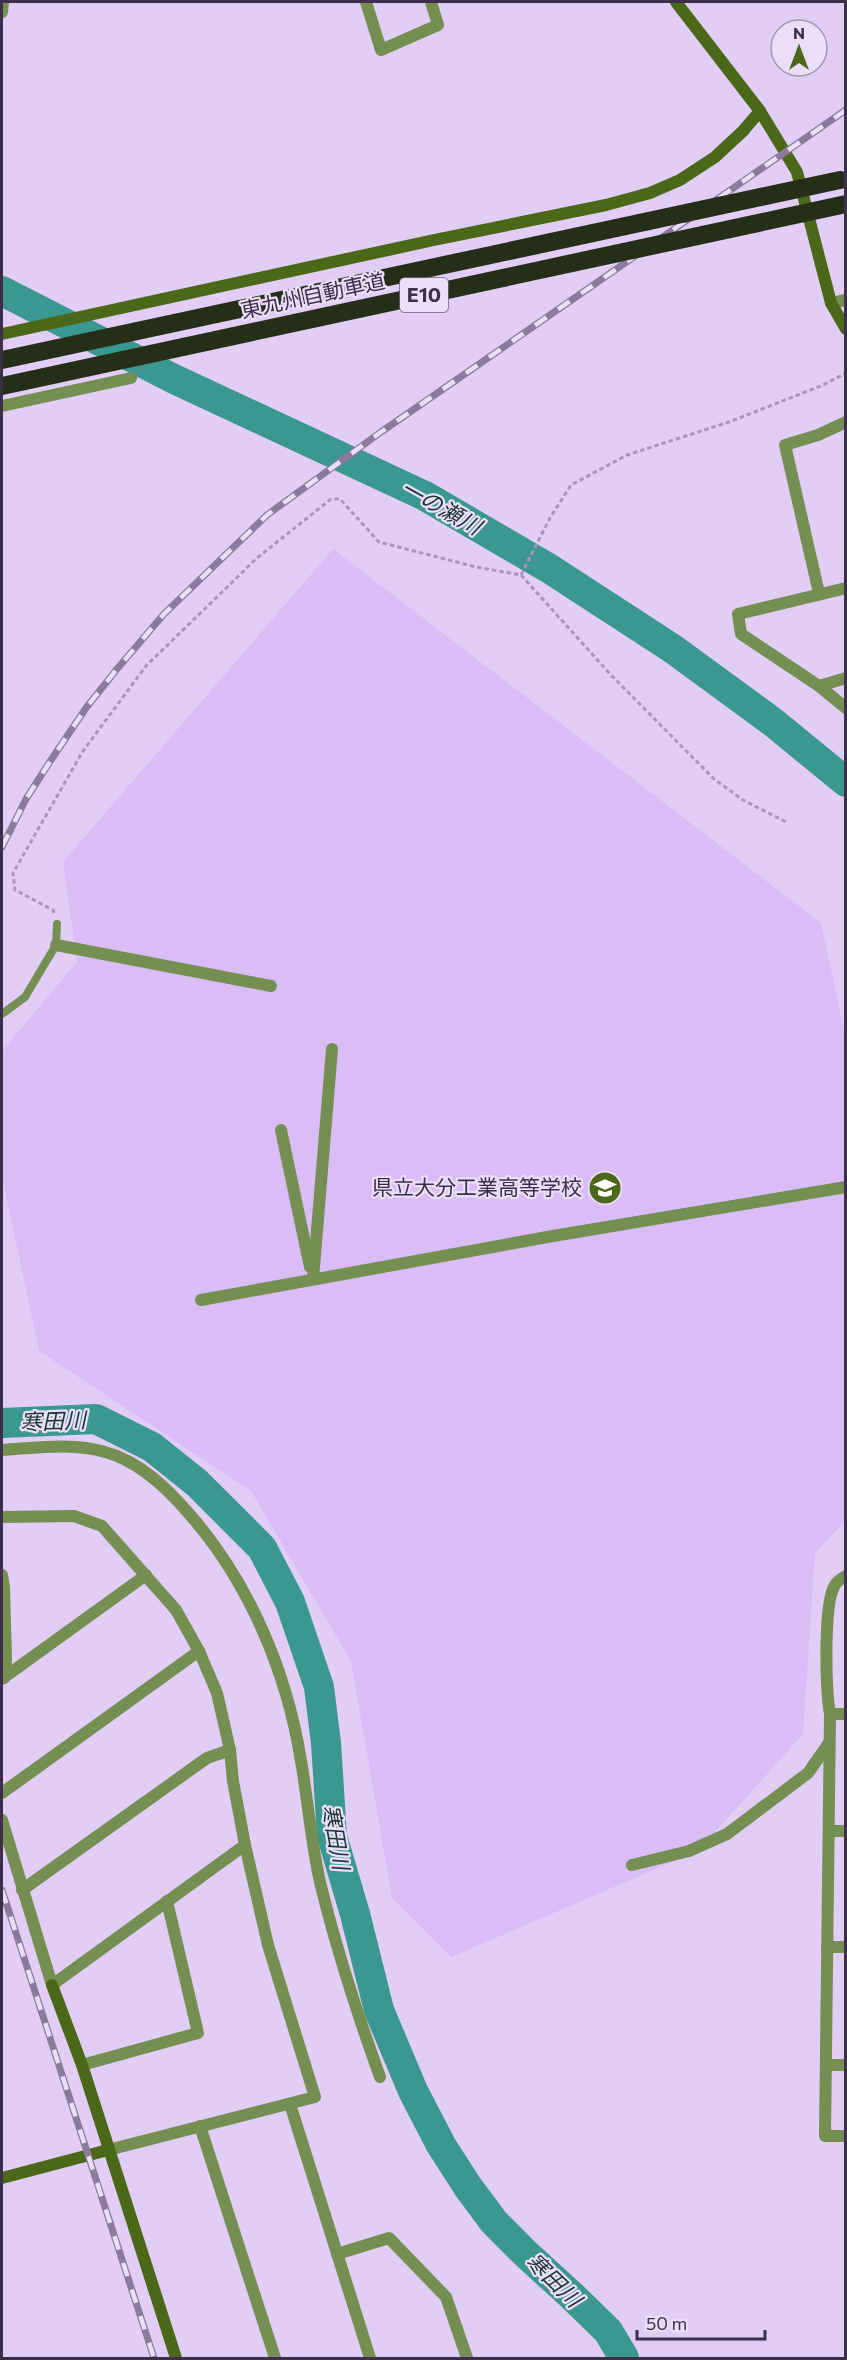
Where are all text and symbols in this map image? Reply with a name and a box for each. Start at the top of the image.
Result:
north arrow [769,18,829,78]
text: N [793,23,805,42]
street label: 東九州自動車道 [238,267,387,322]
road number: E10 [400,278,448,312]
water label: 一の瀬川 [396,473,488,541]
school or university icon: 県立大分工業高等学校 [587,1170,623,1206]
place label: 県立大分工業高等学校 [372,1174,582,1199]
water label: 寒田川 [20,1406,88,1435]
water label: 寒田川 [317,1802,356,1874]
water label: 寒田川 [521,2247,589,2314]
scale bar [637,2303,764,2341]
text: 50 m [646,2312,687,2334]

